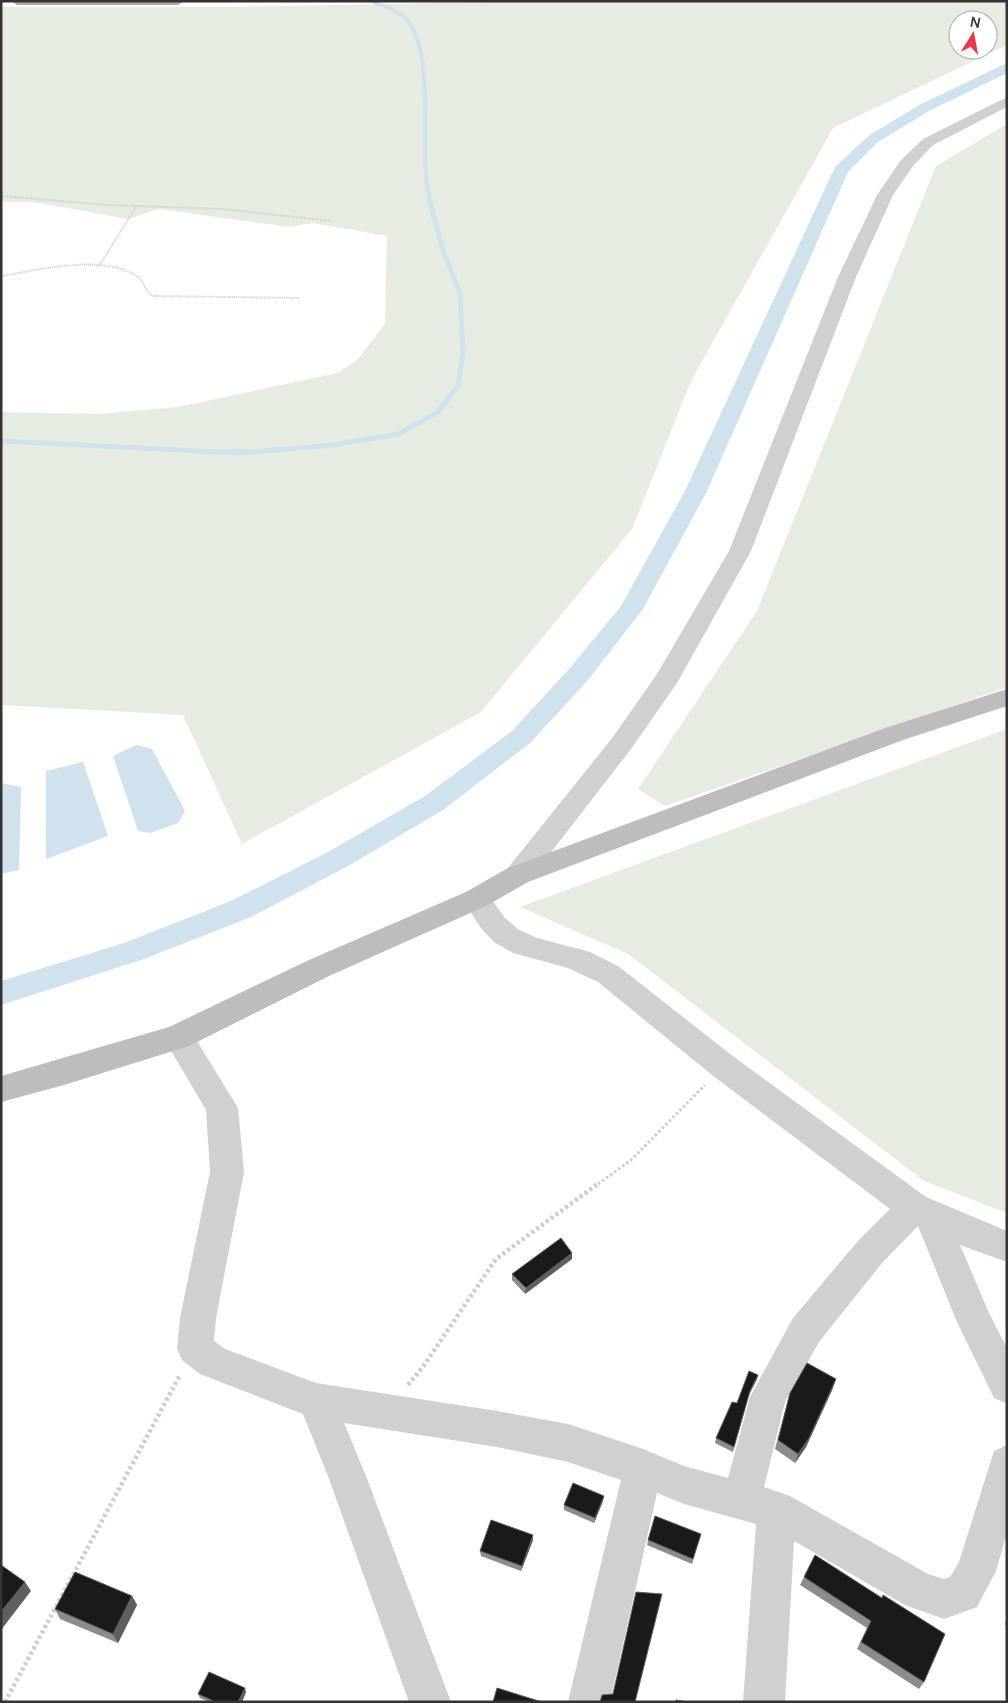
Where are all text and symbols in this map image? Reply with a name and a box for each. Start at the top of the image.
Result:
north arrow [948,10,998,60]
text: N [969,11,982,32]

